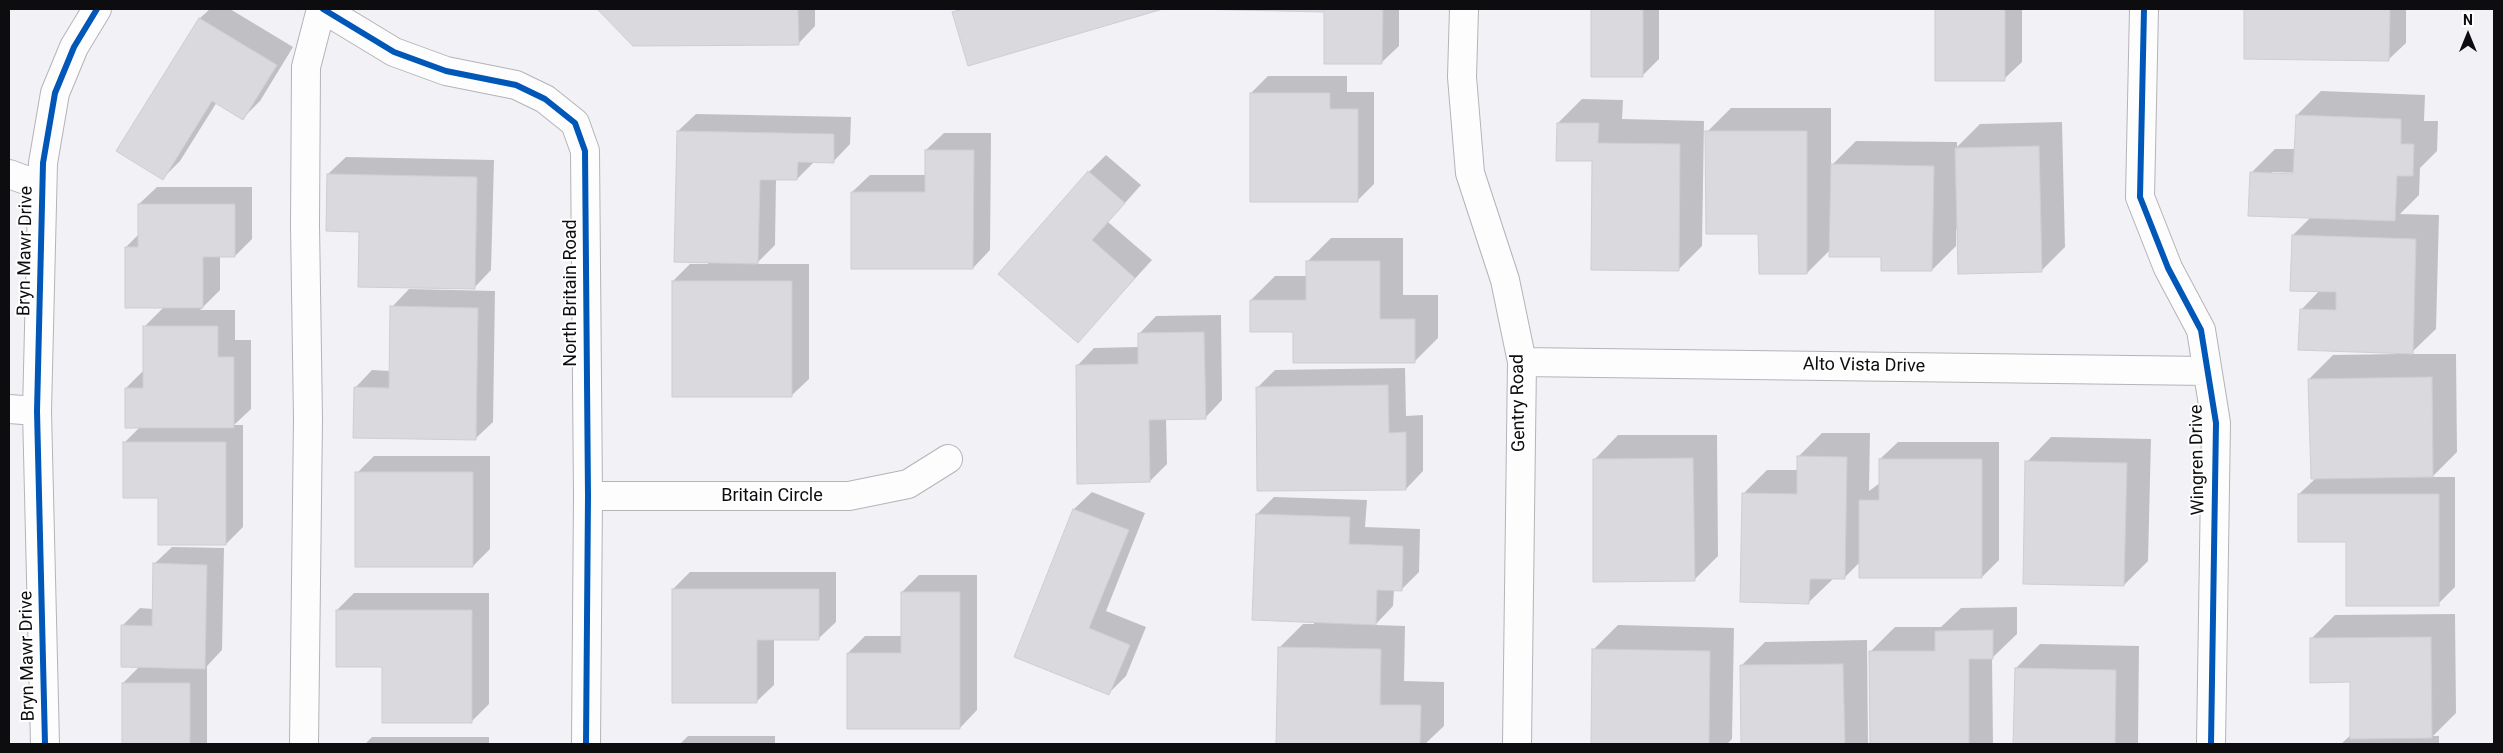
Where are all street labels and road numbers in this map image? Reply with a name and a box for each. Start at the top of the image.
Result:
street label: Bryn Mawr Drive [14,186,38,316]
street label: North Britain Road [560,219,582,367]
street label: Gentry Road [1507,354,1531,452]
street label: Alto Vista Drive [1803,354,1925,378]
street label: Wingren Drive [2186,404,2210,516]
street label: Britain Circle [721,485,823,507]
street label: Bryn Mawr Drive [16,591,40,721]

